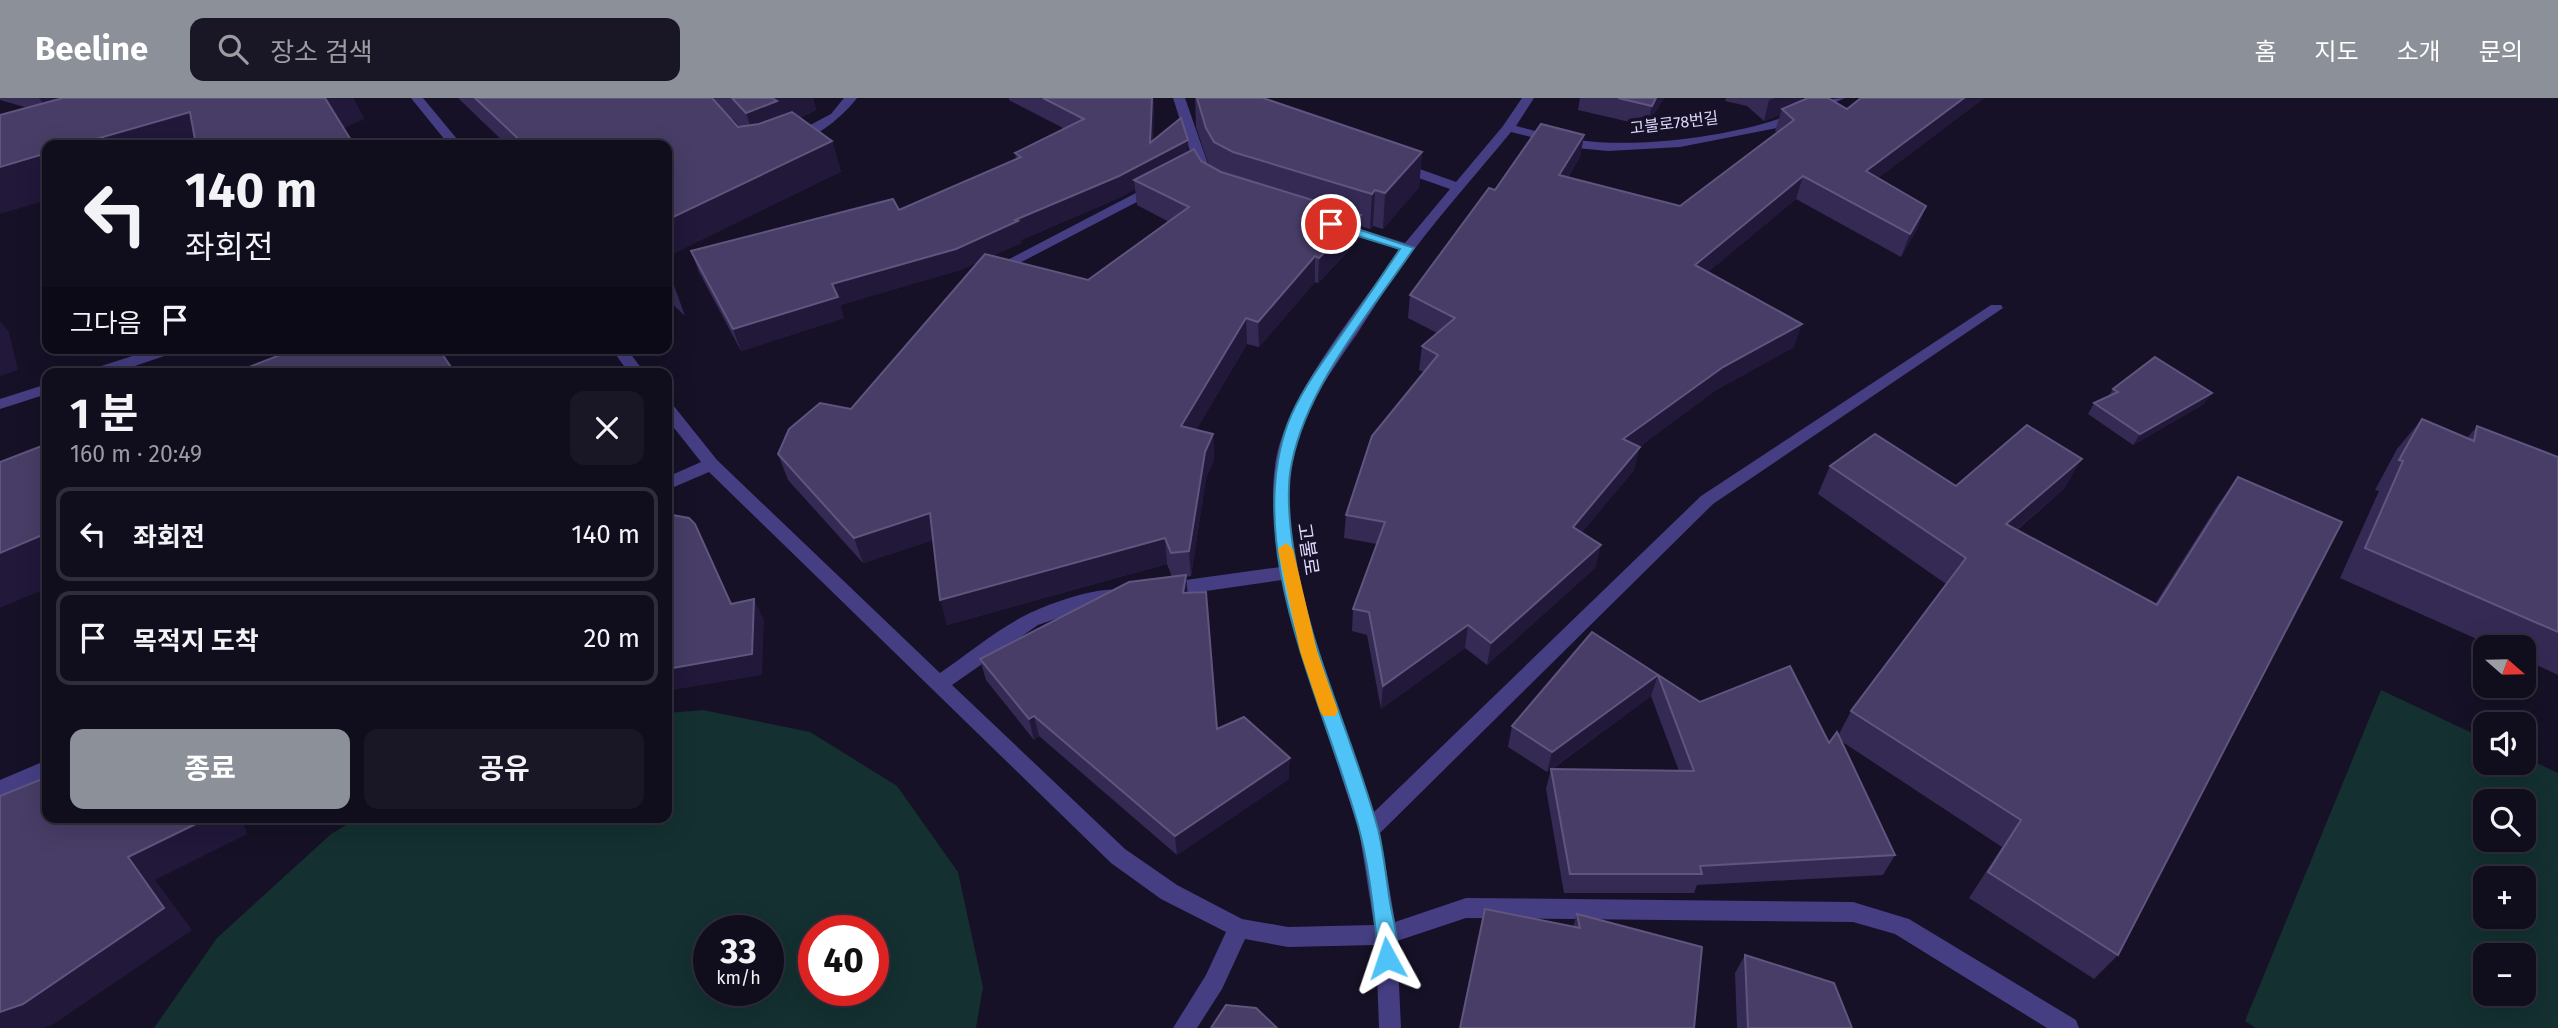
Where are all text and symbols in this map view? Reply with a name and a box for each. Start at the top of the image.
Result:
search box [190,18,680,81]
text: Beeline [35,29,148,69]
icon: search [214,30,252,68]
text: 장소 검색 [270,37,373,68]
text: 홈 [2254,38,2276,66]
text: 지도 [2314,38,2359,66]
text: 소개 [2397,38,2441,66]
text: 문의 [2479,38,2523,66]
street label: 고불로78번길 [1629,108,1719,138]
text: 140 m [185,161,317,220]
icon: left [70,168,161,259]
pin [1301,194,1361,254]
icon: arrive [1312,205,1350,243]
text: 좌회전 [185,228,273,266]
icon: arrive [156,301,194,339]
text: 그다음 [70,308,142,339]
text: 1 분 [70,389,138,439]
button: close [570,391,644,465]
text: 160 m · 20:49 [70,440,202,468]
icon: left [74,515,112,553]
text: 140 m [571,519,640,550]
street label: 고불로 [1293,521,1323,577]
text: 좌회전 [133,522,205,553]
icon: arrive [74,619,112,657]
text: 20 m [583,623,640,654]
text: 목적지 도착 [133,626,259,657]
north arrow [2473,635,2536,698]
map controls [2473,635,2536,1006]
button: sound [2473,712,2536,775]
button: 종료 [70,729,350,809]
button: 공유 [364,729,644,809]
button: search [2473,789,2536,852]
button: + [2473,866,2536,929]
speed limit sign: 40 [798,915,889,1006]
position arrow [1350,921,1424,995]
text: 33 [720,930,757,972]
button: − [2473,943,2536,1006]
text: km/h [716,967,761,989]

